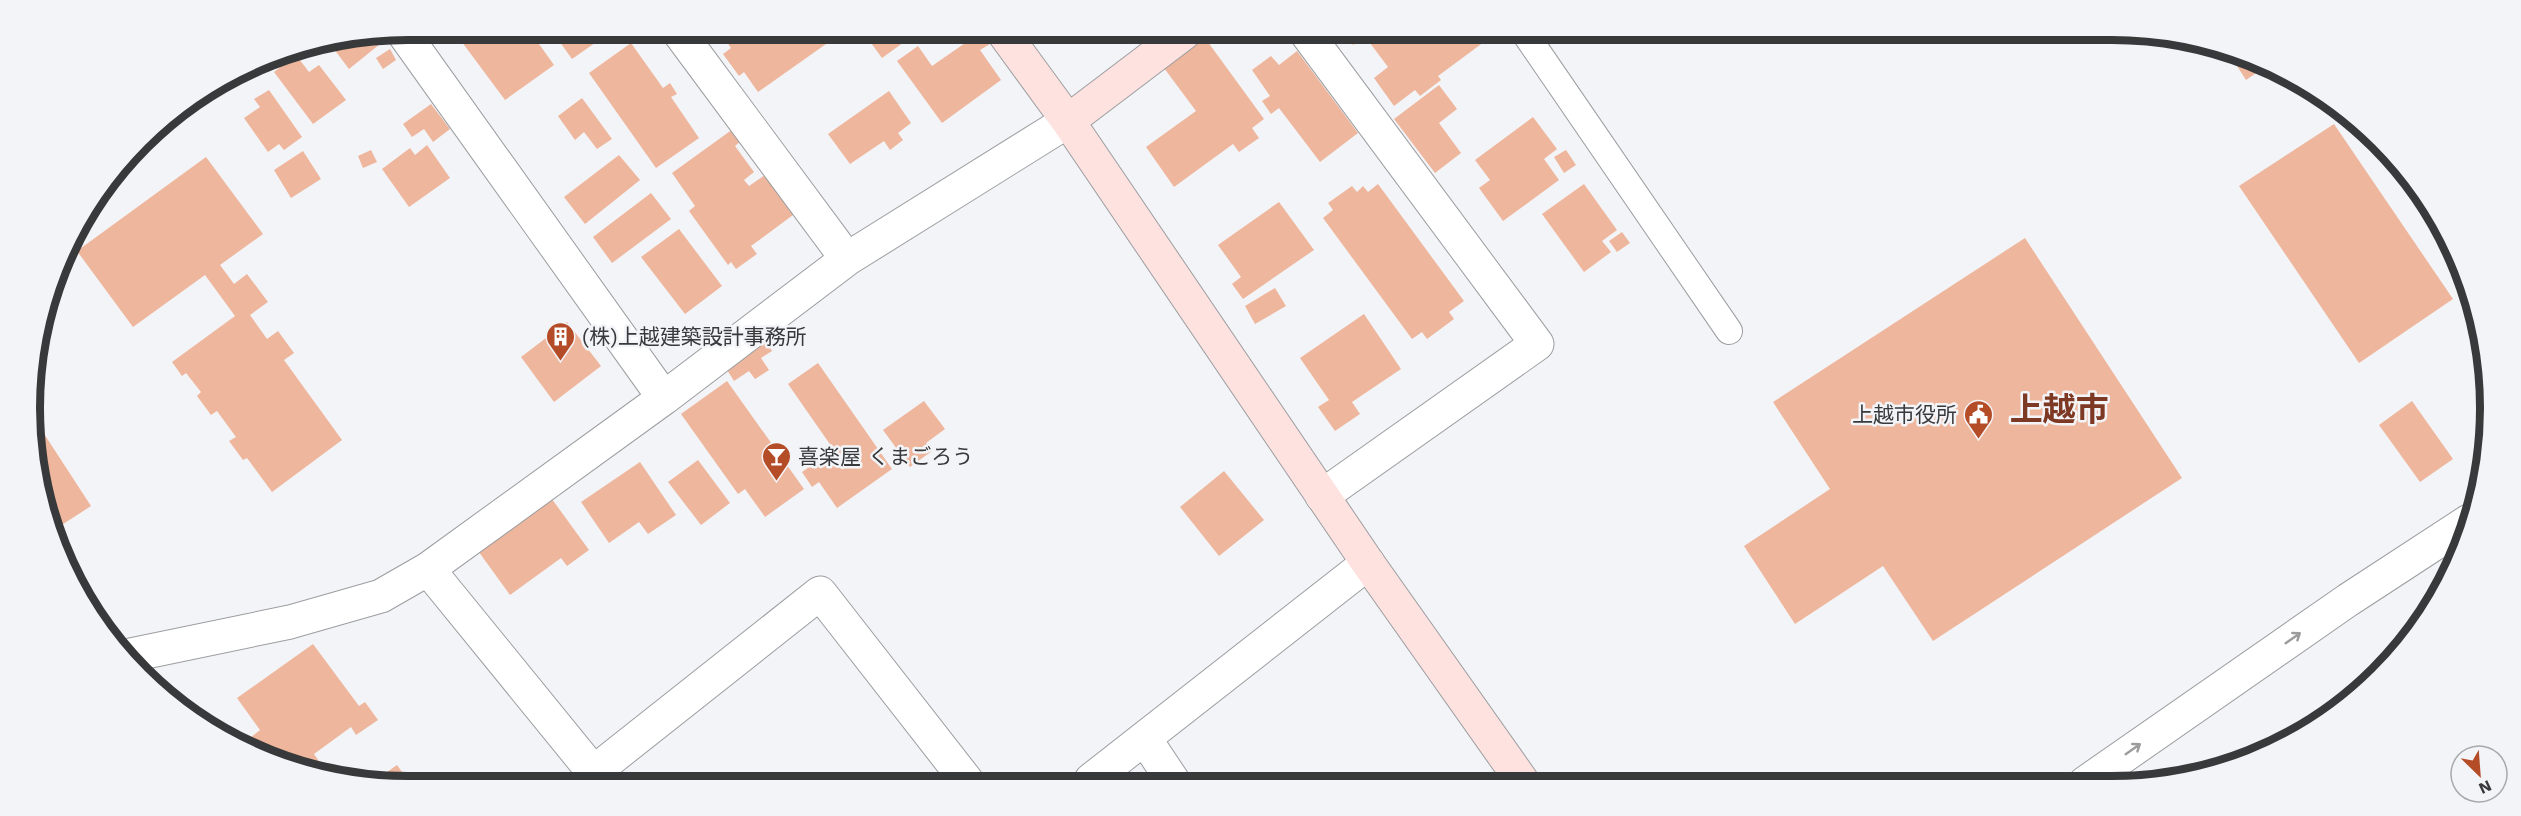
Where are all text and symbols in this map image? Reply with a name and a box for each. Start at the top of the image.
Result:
building icon: (株)上越建築設計事務所 [545,320,577,362]
place label: (株)上越建築設計事務所 [582,324,807,349]
district label: 上越市 [2010,390,2109,429]
public building icon: 上越市役所 [1962,398,1994,440]
place label: 上越市役所 [1852,402,1957,427]
bar icon: 喜楽屋 くまごろう [761,440,793,482]
place label: 喜楽屋 くまごろう [798,444,973,469]
one-way arrow [2285,632,2301,644]
one-way arrow [2124,743,2141,755]
north arrow [2449,744,2509,804]
text: N [2476,776,2495,798]

